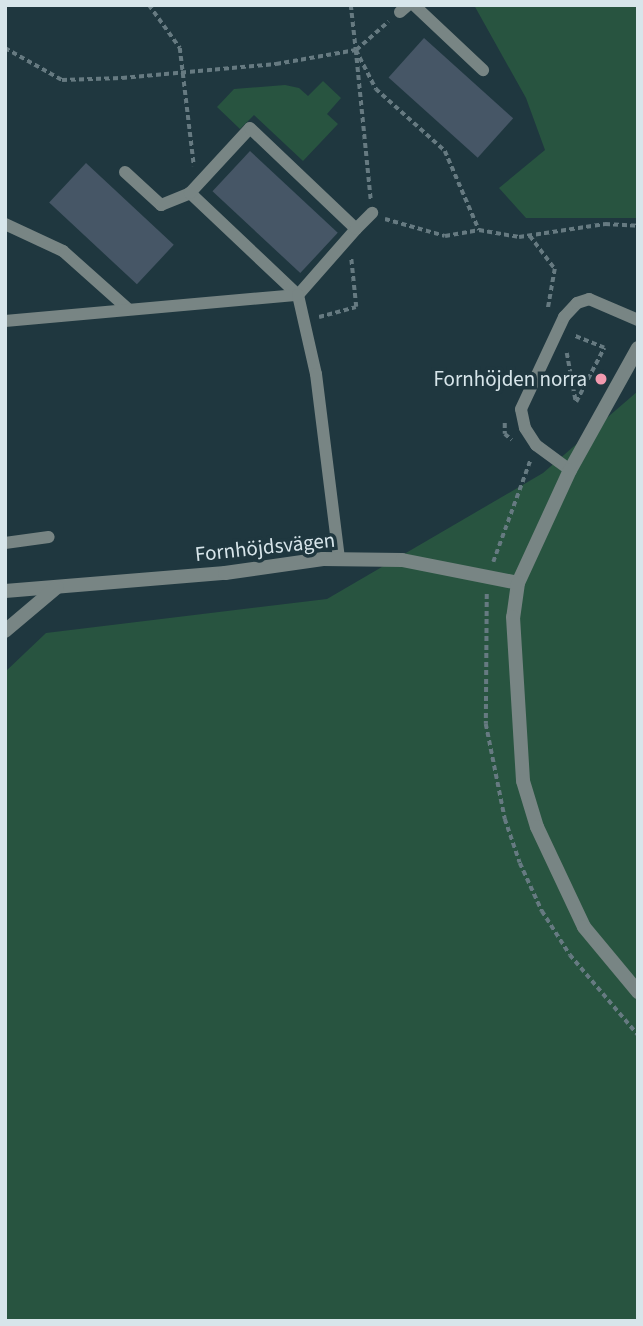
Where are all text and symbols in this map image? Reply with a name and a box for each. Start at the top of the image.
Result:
place label: Fornhöjden norra [433,366,587,392]
marker: Fornhöjden norra [593,371,609,387]
street label: Fornhöjdsvägen [194,527,336,567]

